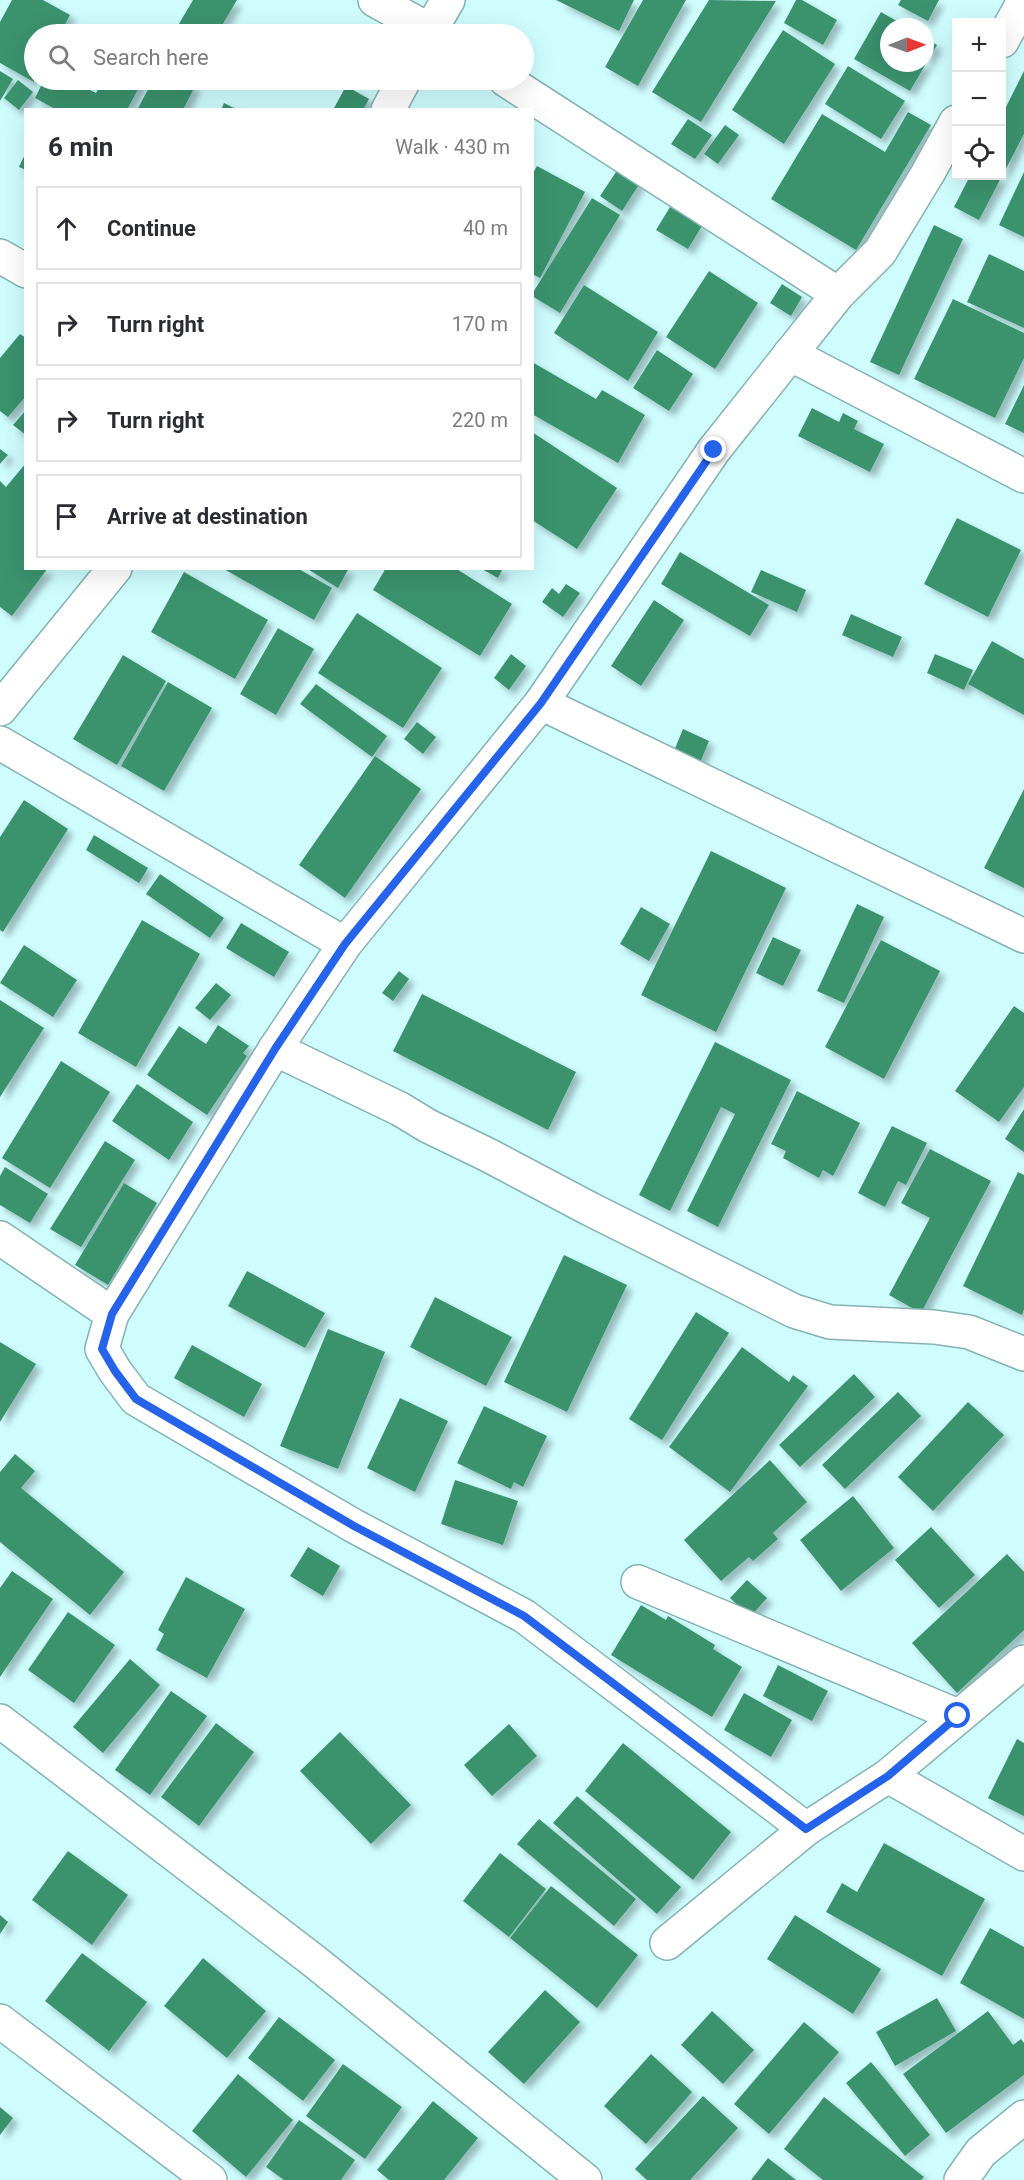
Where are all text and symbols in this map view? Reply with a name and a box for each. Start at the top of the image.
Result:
north arrow [880,18,934,72]
map controls [952,18,1006,180]
button: + [952,18,1006,72]
search box [24,24,534,90]
icon: search [45,41,78,74]
text: Search here [93,45,209,70]
button: − [952,72,1006,126]
button: locate [952,126,1006,180]
text: 6 min [48,132,113,162]
text: Walk · 430 m [395,135,510,159]
icon: ahead [50,212,83,245]
text: Continue [107,216,196,241]
text: 40 m [463,216,508,240]
icon: right [50,308,83,341]
text: Turn right [107,312,204,337]
text: 170 m [452,312,508,336]
icon: right [50,404,83,437]
text: Turn right [107,408,204,433]
text: 220 m [452,408,508,432]
route end [700,436,726,462]
icon: arrive [50,500,83,533]
text: Arrive at destination [107,504,308,529]
route start [944,1702,970,1728]

